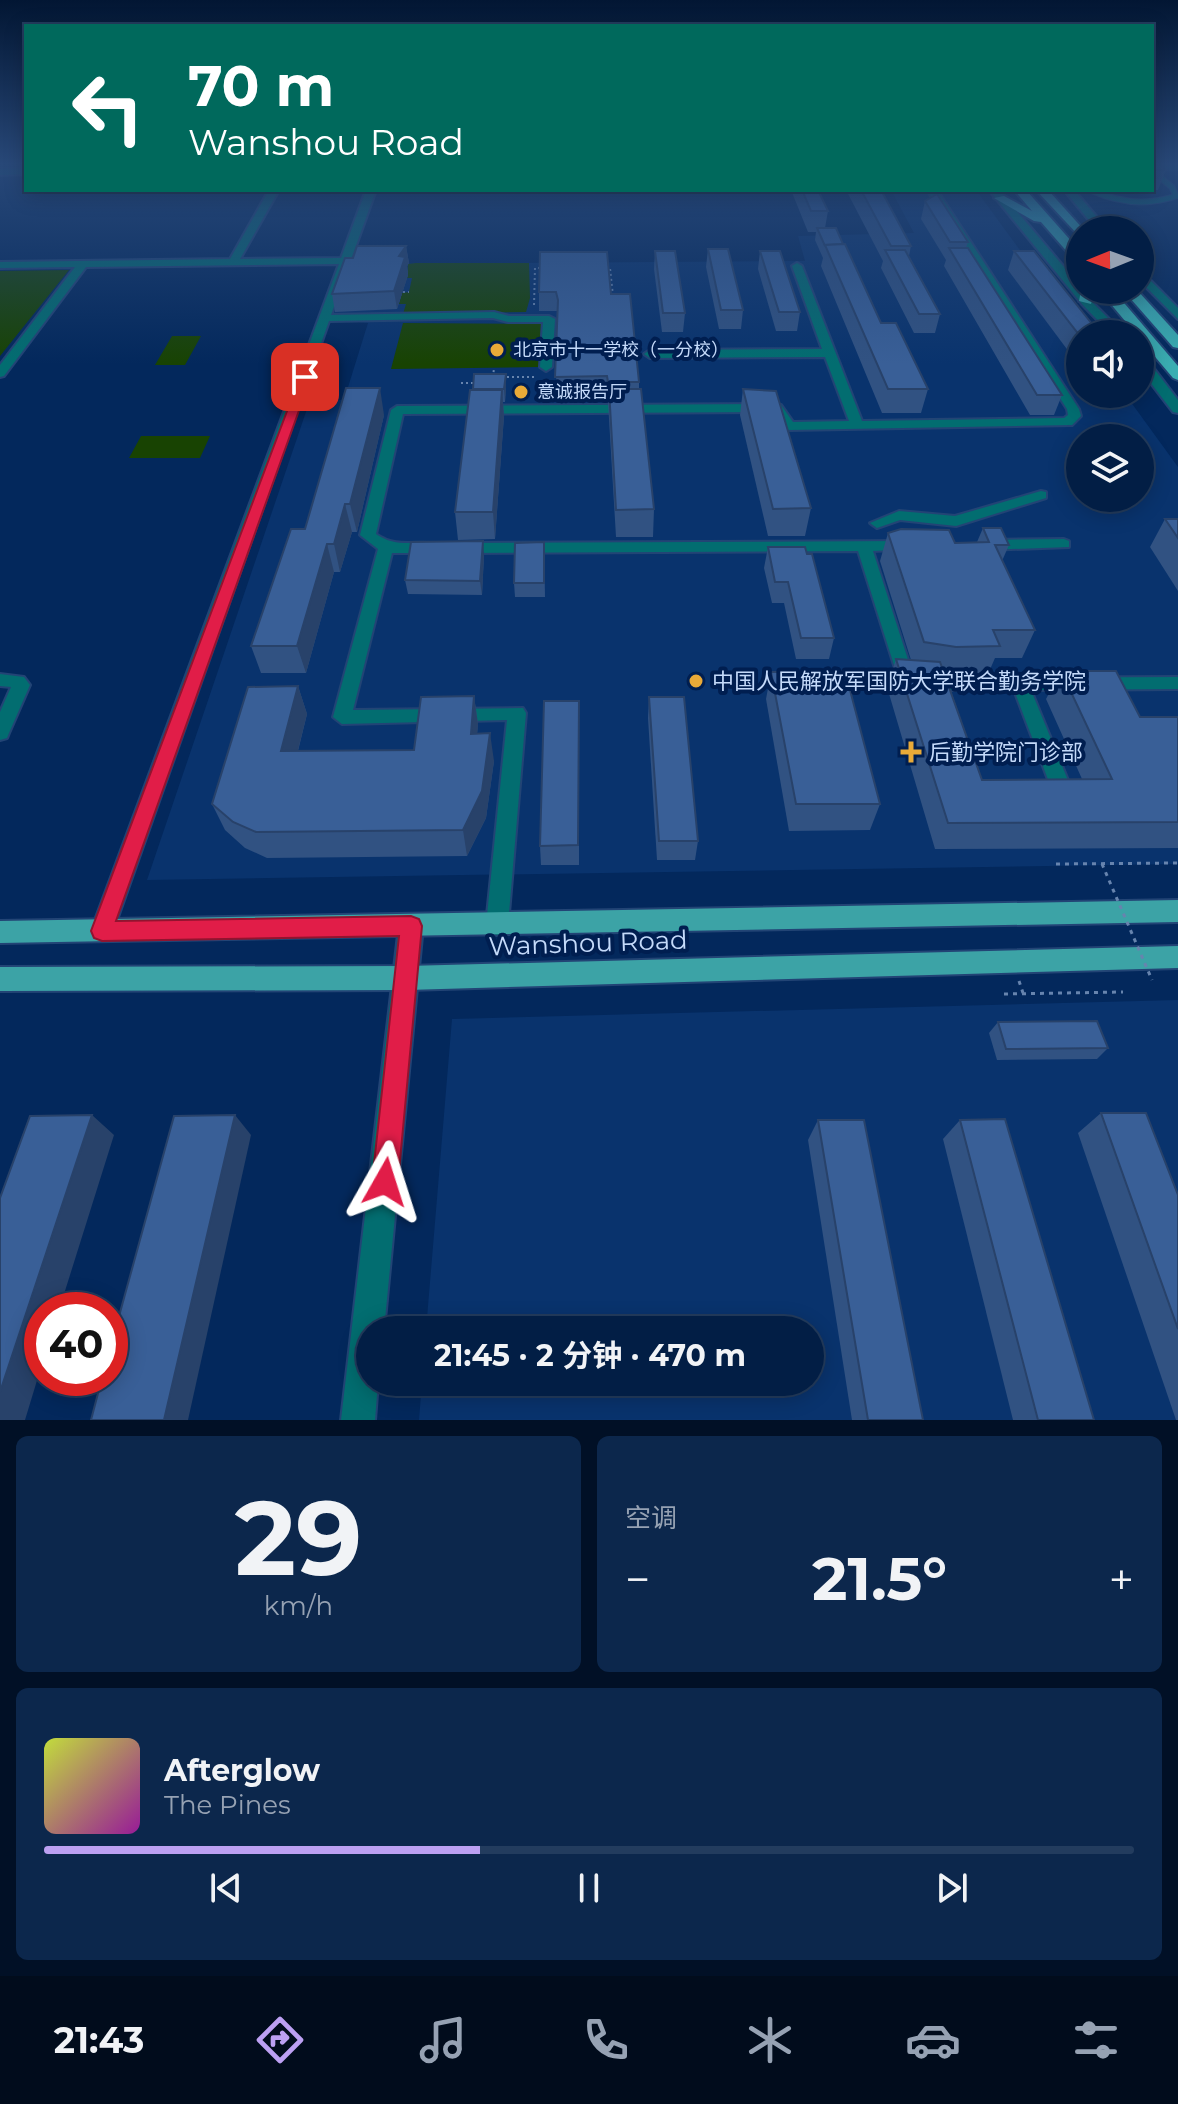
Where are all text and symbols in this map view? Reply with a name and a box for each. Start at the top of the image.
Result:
text: 70 m [188,52,334,120]
icon: left [56,56,160,160]
text: Wanshou Road [188,120,464,164]
north arrow [1066,216,1154,304]
map controls [1066,216,1154,512]
button: sound [1066,320,1154,408]
place label: 北京市十一学校（一分校） [513,339,729,361]
marker: 北京市十一学校（一分校） [488,341,506,359]
pin [271,343,339,411]
icon: arrive [283,355,327,399]
place label: 意诚报告厅 [537,381,627,403]
marker: 意诚报告厅 [512,383,530,401]
button: layers [1066,424,1154,512]
place label: 中国人民解放军国防大学联合勤务学院 [712,668,1086,695]
marker: 中国人民解放军国防大学联合勤务学院 [687,672,705,690]
place label: 后勤学院门诊部 [929,739,1083,766]
marker: 后勤学院门诊部 [900,741,922,763]
street label: Wanshou Road [488,924,688,962]
position arrow [343,1140,427,1224]
speed limit sign: 40 [24,1292,128,1396]
text: 21:45 · 2 分钟 · 470 m [434,1337,746,1374]
text: 29 [235,1474,362,1601]
text: 空调 [625,1502,677,1534]
text: 21.5° [812,1542,947,1615]
text: − [625,1552,650,1606]
text: + [1109,1552,1134,1606]
text: km/h [264,1590,333,1622]
text: Afterglow [164,1752,320,1789]
text: The Pines [164,1789,291,1821]
icon: previous [204,1866,248,1910]
icon: pause [567,1866,611,1910]
icon: next [930,1866,974,1910]
icon: directions [252,2012,308,2068]
icon: music [415,2012,471,2068]
icon: phone [578,2012,634,2068]
icon: climate [742,2012,798,2068]
icon: car [905,2012,961,2068]
icon: filters [1068,2012,1124,2068]
text: 21:43 [54,2018,144,2062]

